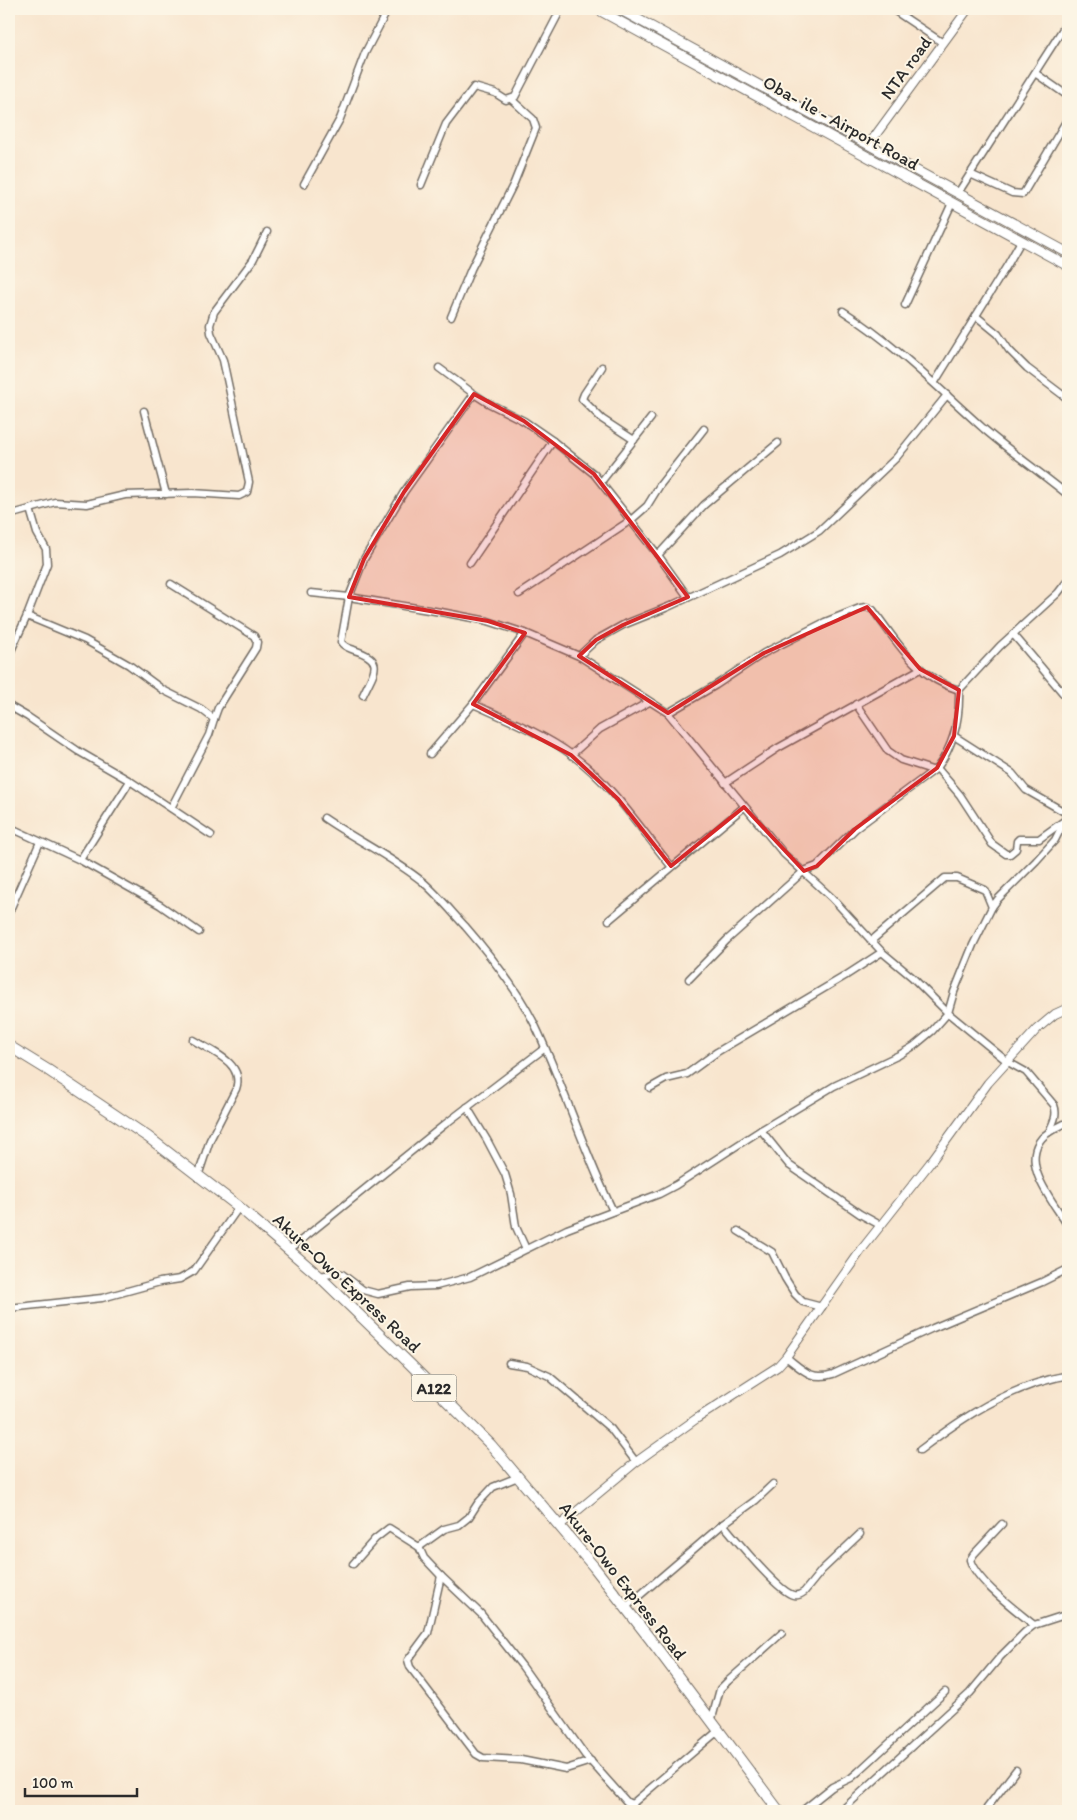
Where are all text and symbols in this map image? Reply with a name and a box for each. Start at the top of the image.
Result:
street label: NTA road [876,32,936,104]
street label: Oba- ile - Airport Road [759,71,923,175]
street label: Akure-Owo Express Road [268,1209,426,1358]
road number: A122 [412,1375,456,1402]
street label: Akure-Owo Express Road [554,1498,692,1665]
scale bar [25,1765,138,1797]
text: 100 m [32,1774,74,1792]

